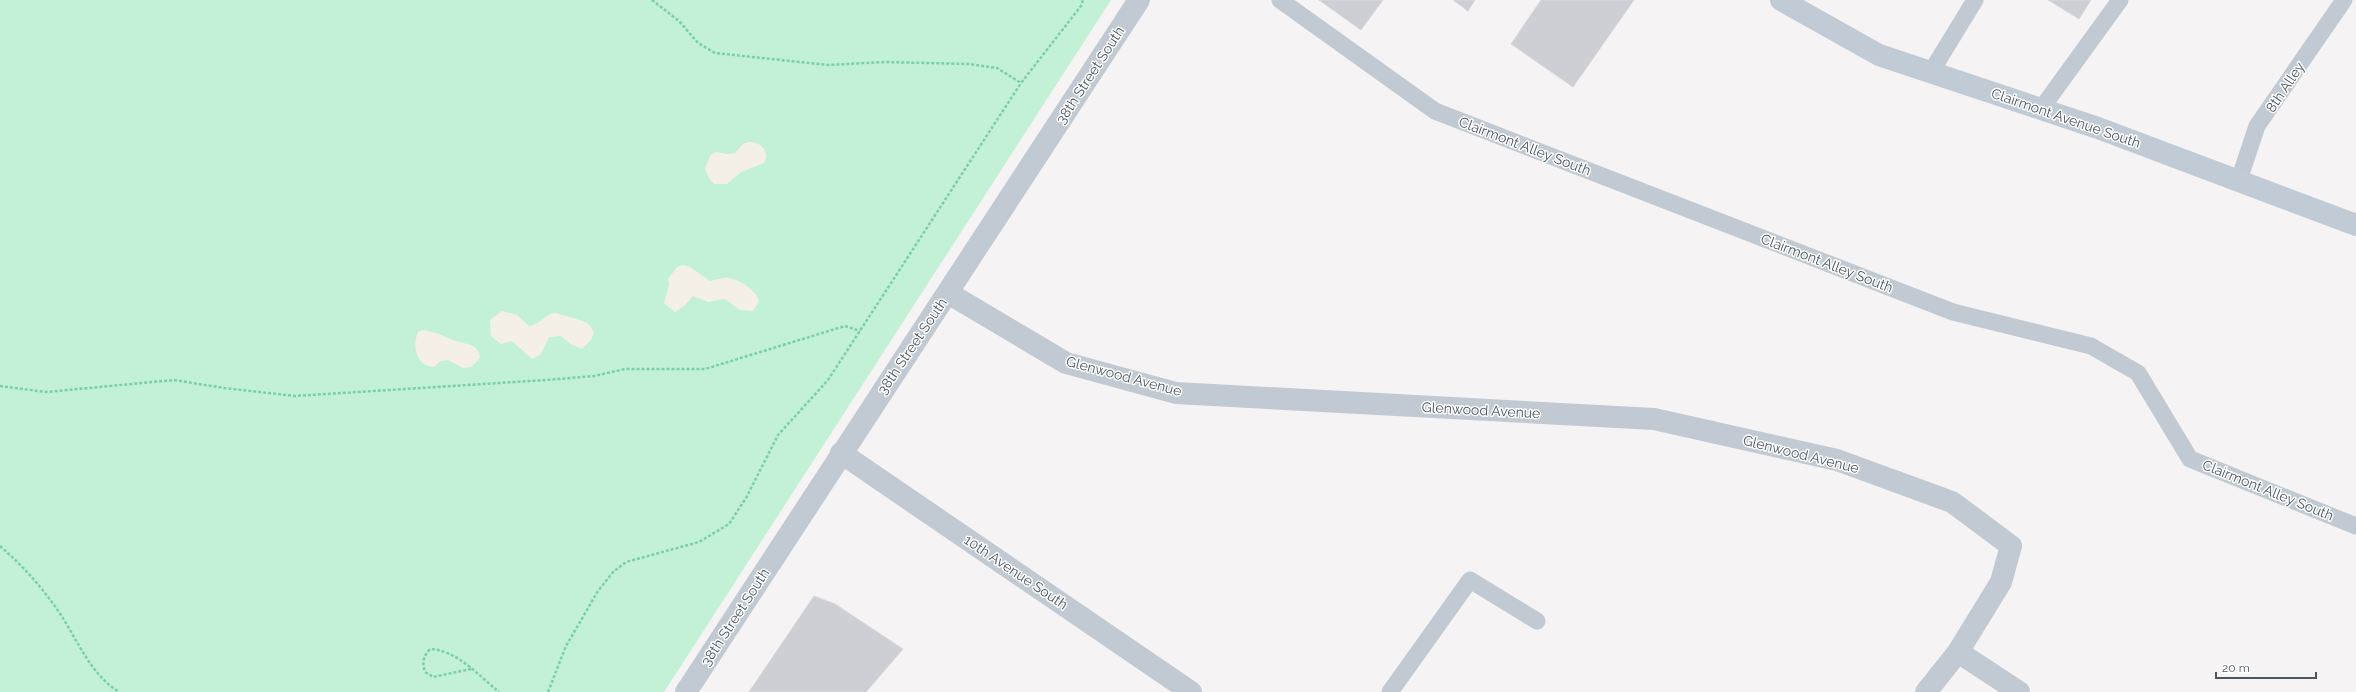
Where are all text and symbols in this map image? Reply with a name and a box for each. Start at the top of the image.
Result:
street label: 38th Street South [1053,23,1127,127]
street label: 8th Alley [2262,59,2308,115]
street label: Clairmont Avenue South [1989,85,2143,151]
street label: Clairmont Alley South [1457,113,1593,179]
street label: Clairmont Alley South [1759,230,1895,296]
street label: 38th Street South [874,295,950,397]
street label: Glenwood Avenue [1065,353,1183,399]
street label: Glenwood Avenue [1421,399,1541,421]
street label: Glenwood Avenue [1741,432,1861,476]
street label: Clairmont Alley South [2200,456,2336,524]
street label: 10th Avenue South [961,531,1071,613]
street label: 38th Street South [698,565,772,669]
scale bar [2216,654,2316,680]
text: 20 m [2222,661,2250,675]

